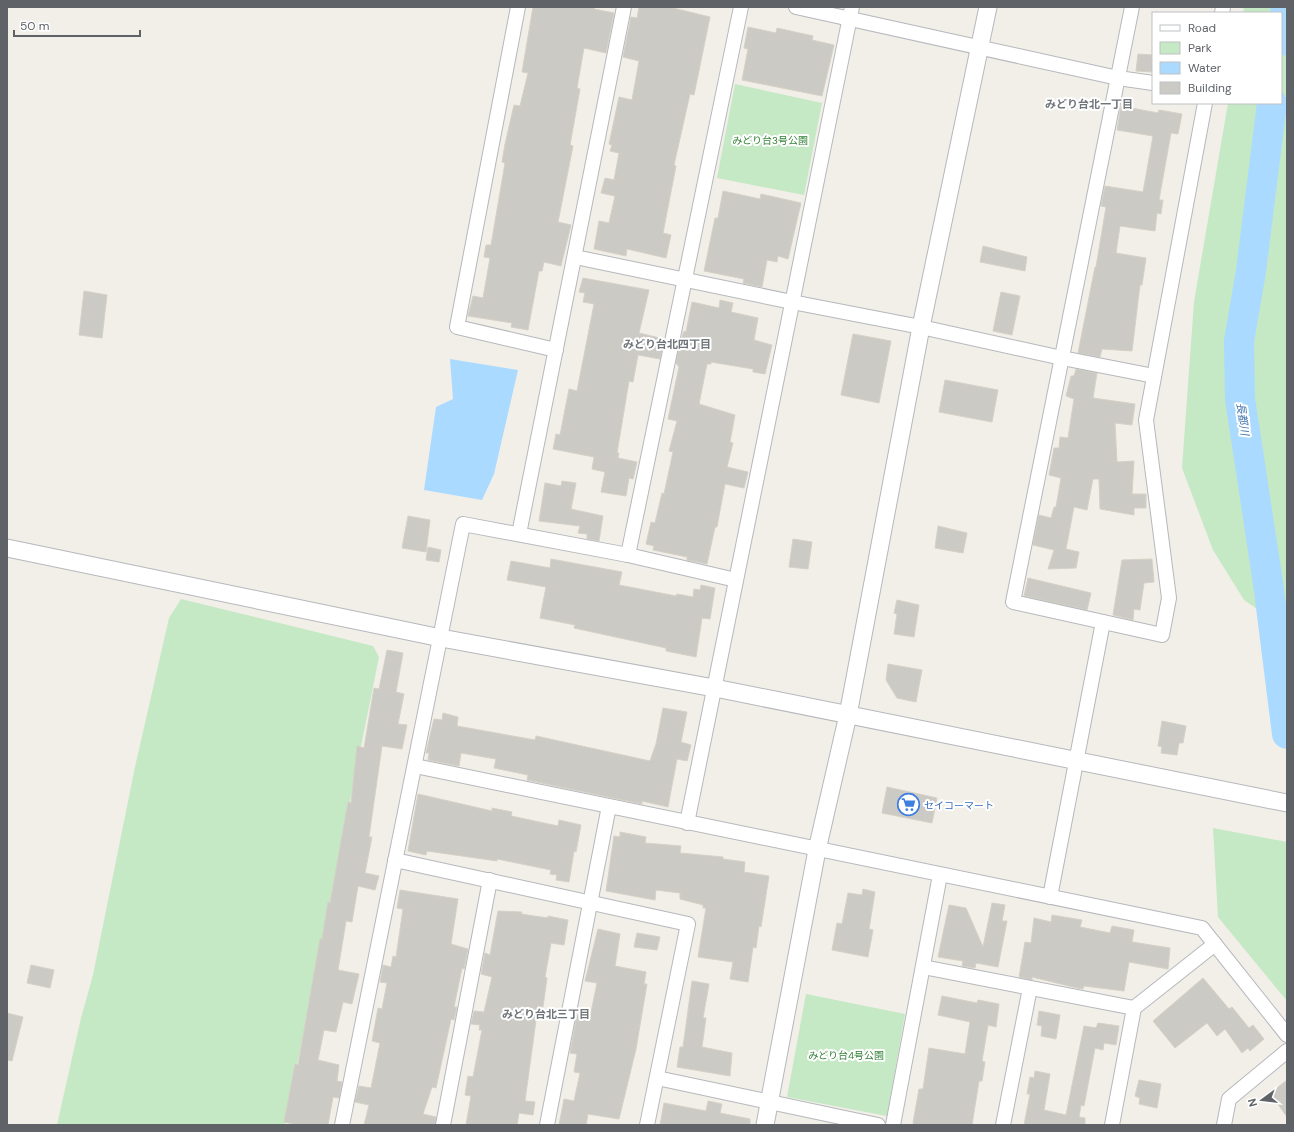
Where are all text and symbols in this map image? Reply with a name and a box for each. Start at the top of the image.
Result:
scale bar [14,12,140,38]
legend [1152,12,1282,104]
text: 50 m [20,18,49,34]
text: Road [1188,20,1216,36]
text: Park [1188,40,1212,56]
text: Water [1188,60,1222,76]
text: Building [1188,80,1232,96]
district label: みどり台北一丁目 [1045,97,1133,111]
park label: みどり台3号公園 [732,134,808,147]
district label: みどり台北四丁目 [623,337,711,351]
water label: 長都川 [1234,402,1252,437]
supermarket icon: セイコーマート [895,792,921,818]
place label: セイコーマート [924,799,994,812]
district label: みどり台北三丁目 [502,1007,590,1021]
park label: みどり台4号公園 [808,1049,884,1062]
north arrow [1242,1080,1282,1120]
text: N [1245,1097,1260,1108]

